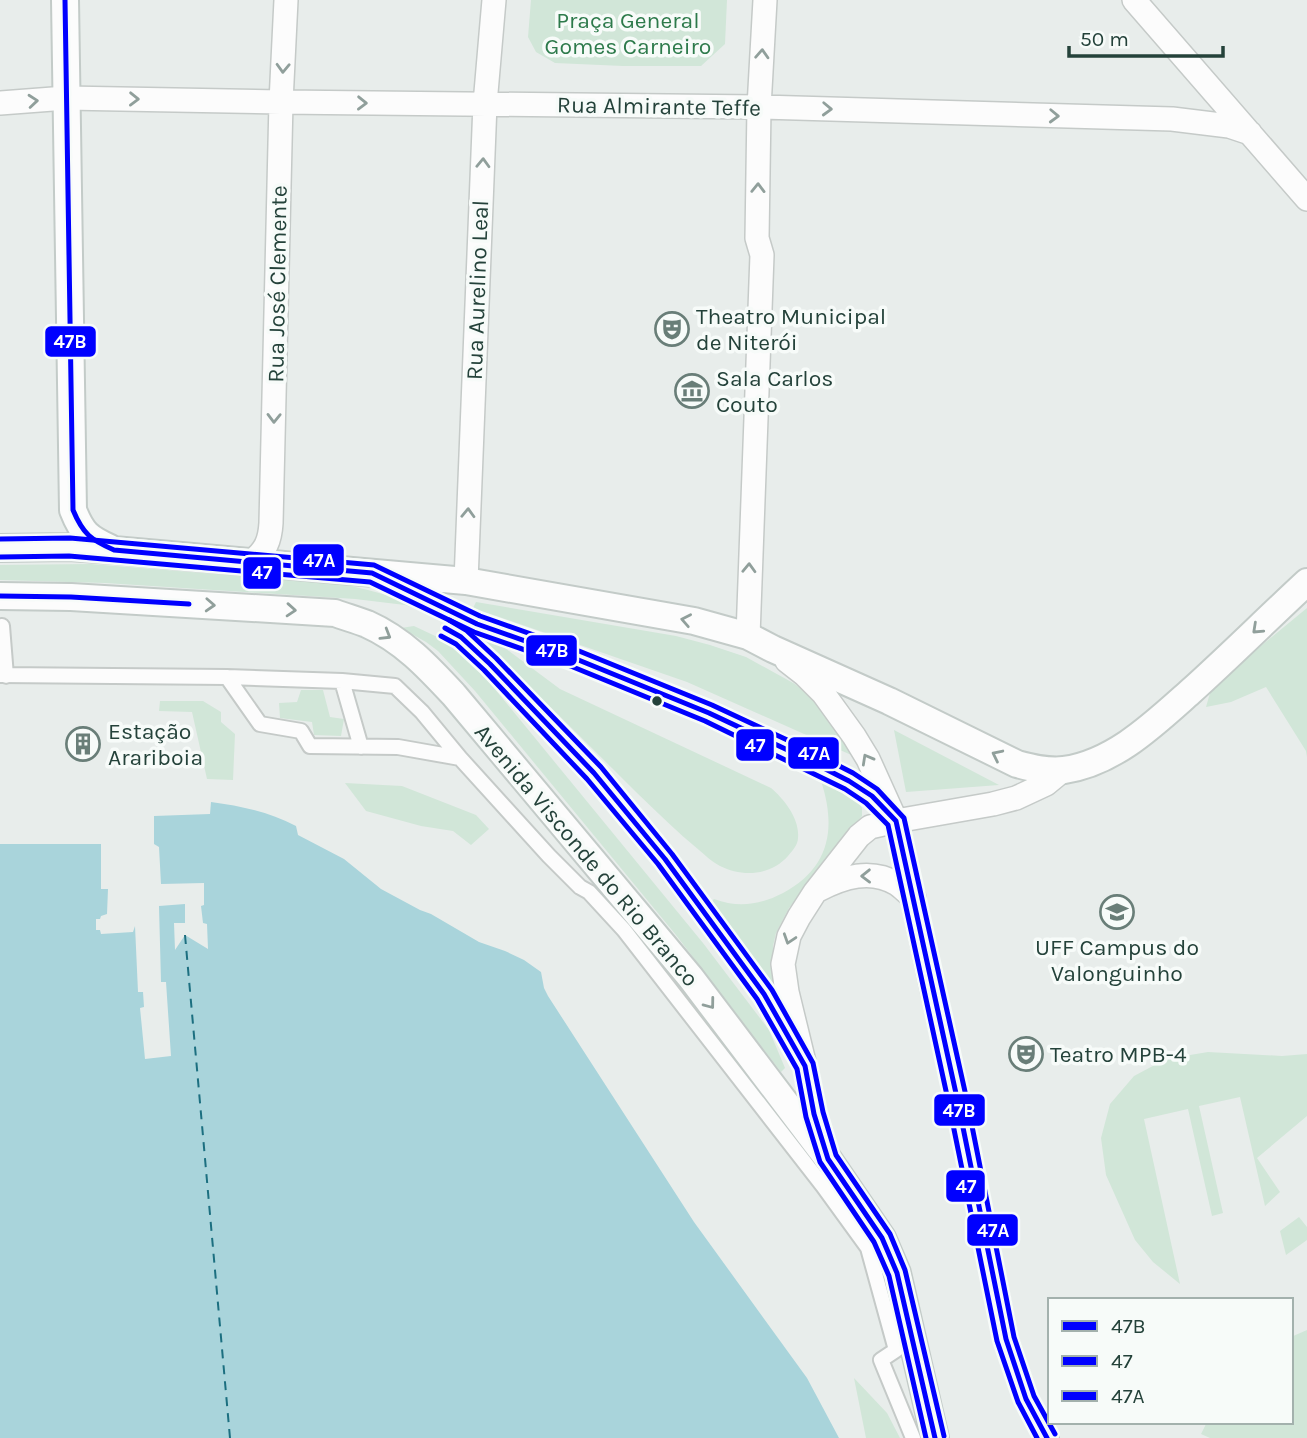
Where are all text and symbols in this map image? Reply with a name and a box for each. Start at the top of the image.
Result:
park label: Praça General Gomes Carneiro [545,7,711,60]
scale bar [1069,14,1223,58]
text: 50 m [1080,27,1129,51]
one-way arrow [754,48,769,59]
one-way arrow [275,63,290,74]
one-way arrow [130,91,140,107]
street label: Rua Almirante Teffe [557,91,761,122]
one-way arrow [27,93,39,108]
one-way arrow [357,95,368,111]
one-way arrow [822,102,833,117]
one-way arrow [1049,108,1060,123]
one-way arrow [475,157,490,168]
one-way arrow [750,182,765,193]
street label: Rua José Clemente [262,185,293,383]
street label: Rua Aurelino Leal [461,199,494,381]
place label: Theatro Municipal de Niterói [696,303,886,356]
theatre icon: Theatro Municipal de Niterói [653,310,691,348]
line badge: 47B [44,325,97,358]
text: 47B [53,331,87,353]
place label: Sala Carlos Couto [716,365,833,418]
museum icon: Sala Carlos Couto [673,372,711,410]
one-way arrow [266,413,281,424]
one-way arrow [461,507,476,518]
line badge: 47A [292,543,345,577]
text: 47A [303,550,335,572]
line badge: 47 [242,556,282,590]
text: 47 [252,562,273,584]
one-way arrow [742,562,757,573]
one-way arrow [205,597,216,612]
one-way arrow [286,602,297,617]
one-way arrow [680,613,692,628]
one-way arrow [1253,620,1266,633]
one-way arrow [379,627,392,640]
line badge: 47B [525,634,578,667]
text: 47B [535,640,569,662]
unlabelled marker [650,694,664,708]
place label: Estação Arariboia [108,718,203,771]
street label: Avenida Visconde do Rio Branco [469,719,704,992]
building icon: Estação Arariboia [64,725,102,763]
line badge: 47 [735,728,775,762]
text: 47 [745,735,766,757]
line badge: 47A [787,736,840,770]
text: 47A [798,743,830,765]
one-way arrow [992,749,1004,763]
one-way arrow [862,753,876,766]
one-way arrow [860,868,871,884]
school or university icon: UFF Campus do Valonguinho [1098,893,1136,931]
one-way arrow [783,932,798,944]
place label: UFF Campus do Valonguinho [1035,934,1199,987]
one-way arrow [701,996,714,1008]
theatre icon: Teatro MPB-4 [1007,1035,1045,1073]
place label: Teatro MPB-4 [1050,1041,1187,1068]
line badge: 47B [933,1093,986,1127]
text: 47B [942,1100,976,1122]
line badge: 47 [945,1169,986,1203]
text: 47 [956,1176,977,1198]
line badge: 47A [966,1213,1019,1247]
text: 47A [977,1220,1009,1242]
legend [1048,1298,1293,1424]
text: 47B [1111,1314,1146,1338]
text: 47 [1111,1349,1133,1373]
text: 47A [1111,1384,1145,1408]

